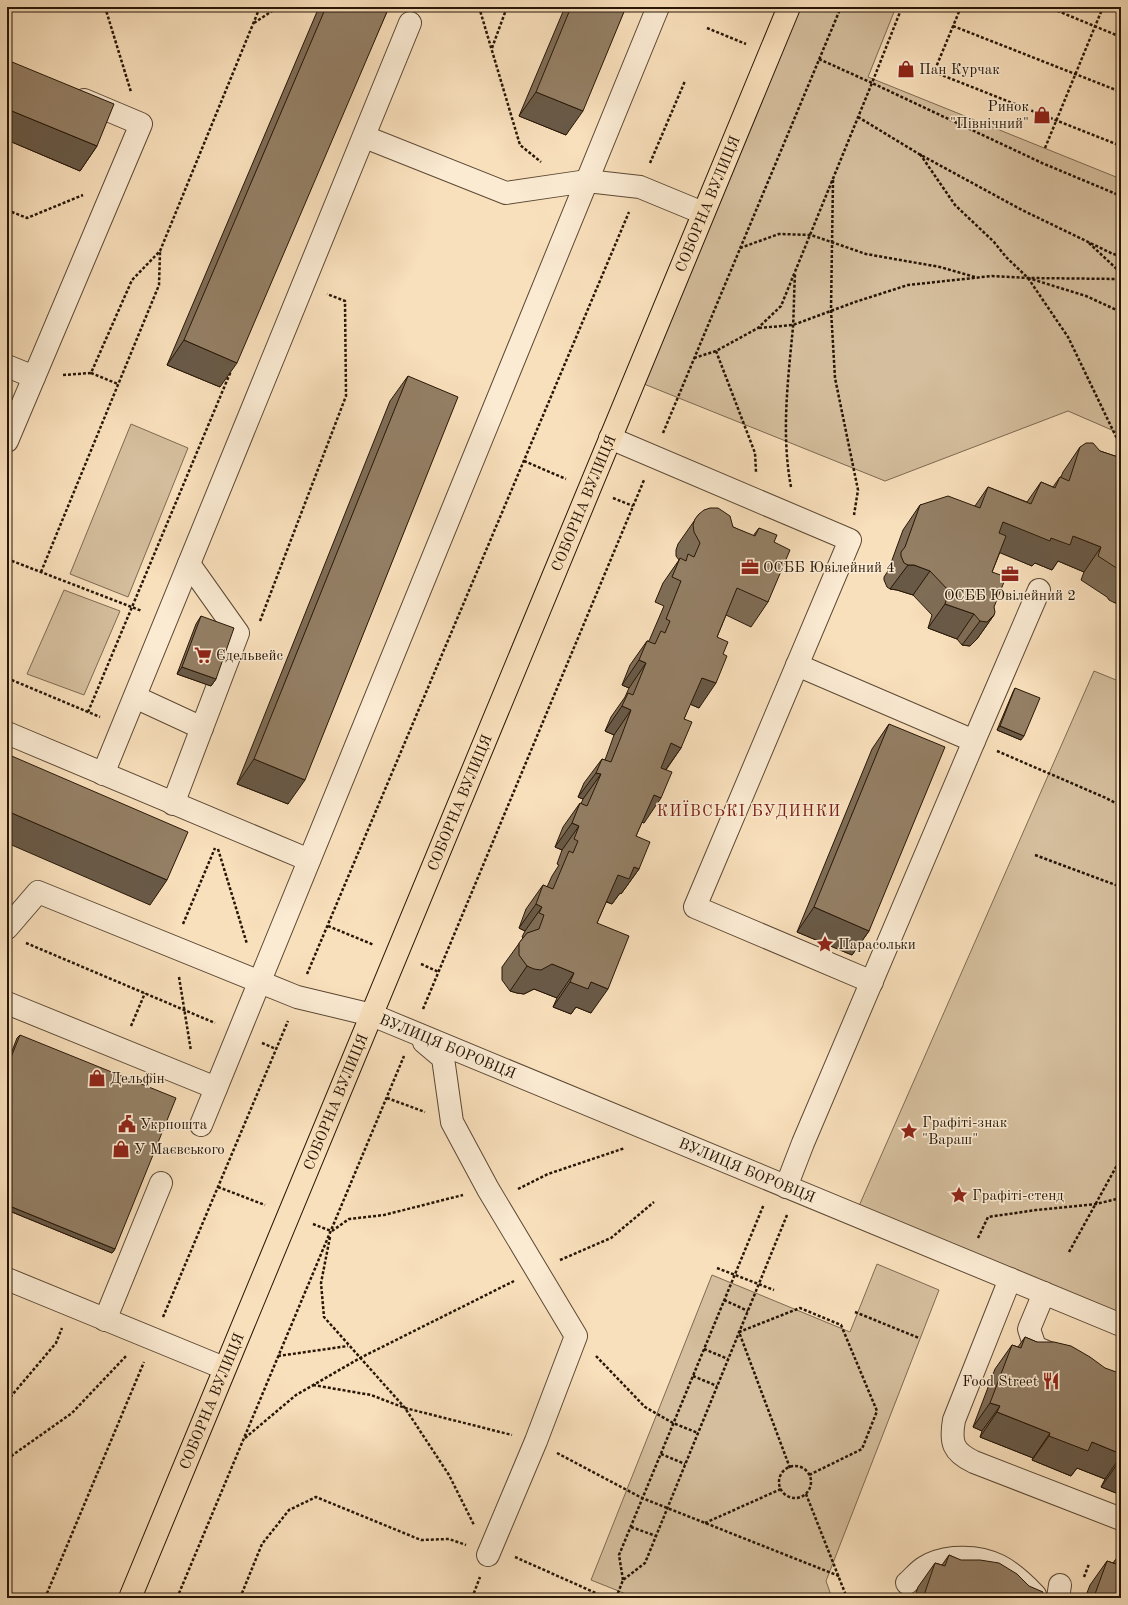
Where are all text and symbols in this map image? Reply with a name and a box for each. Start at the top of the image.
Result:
shop icon: Пан Курчак [896,59,916,79]
place label: Пан Курчак [919,63,1000,78]
place label: Ринок "Північний" [950,100,1029,132]
shop icon: Ринок "Північний" [1032,105,1052,125]
street label: СОБОРНА ВУЛИЦЯ [674,134,744,275]
street label: СОБОРНА ВУЛИЦЯ [550,433,620,574]
office icon: ОСББ Ювілейний 4 [740,557,760,577]
place label: ОСББ Ювілейний 4 [763,561,895,576]
office icon: ОСББ Ювілейний 2 [1000,564,1020,584]
place label: ОСББ Ювілейний 2 [944,589,1076,604]
supermarket icon: Єдельвейс [193,645,213,665]
place label: Єдельвейс [216,649,284,664]
street label: СОБОРНА ВУЛИЦЯ [426,733,496,873]
district label: КИЇВСЬКІ БУДИНКИ [657,800,841,820]
place icon: Парасольки [815,934,835,954]
place label: Парасольки [838,938,916,953]
street label: ВУЛИЦЯ БОРОВЦЯ [377,1013,518,1083]
street label: СОБОРНА ВУЛИЦЯ [302,1032,372,1173]
shop icon: Дельфін [87,1068,107,1088]
place label: Дельфін [110,1072,165,1087]
public building icon: Укрпошта [117,1114,137,1134]
place label: Графіті-знак "Вараш" [922,1116,1008,1148]
place label: Укрпошта [140,1118,208,1133]
place icon: Графіті-знак "Вараш" [899,1121,919,1141]
street label: ВУЛИЦЯ БОРОВЦЯ [676,1137,817,1207]
shop icon: У Маєвського [111,1139,131,1159]
place label: У Маєвського [134,1143,225,1158]
place icon: Графіті-стенд [949,1185,969,1205]
place label: Графіті-стенд [972,1189,1064,1204]
street label: СОБОРНА ВУЛИЦЯ [178,1331,248,1472]
restaurant icon: Food Street [1041,1371,1061,1391]
place label: Food Street [962,1375,1038,1390]

